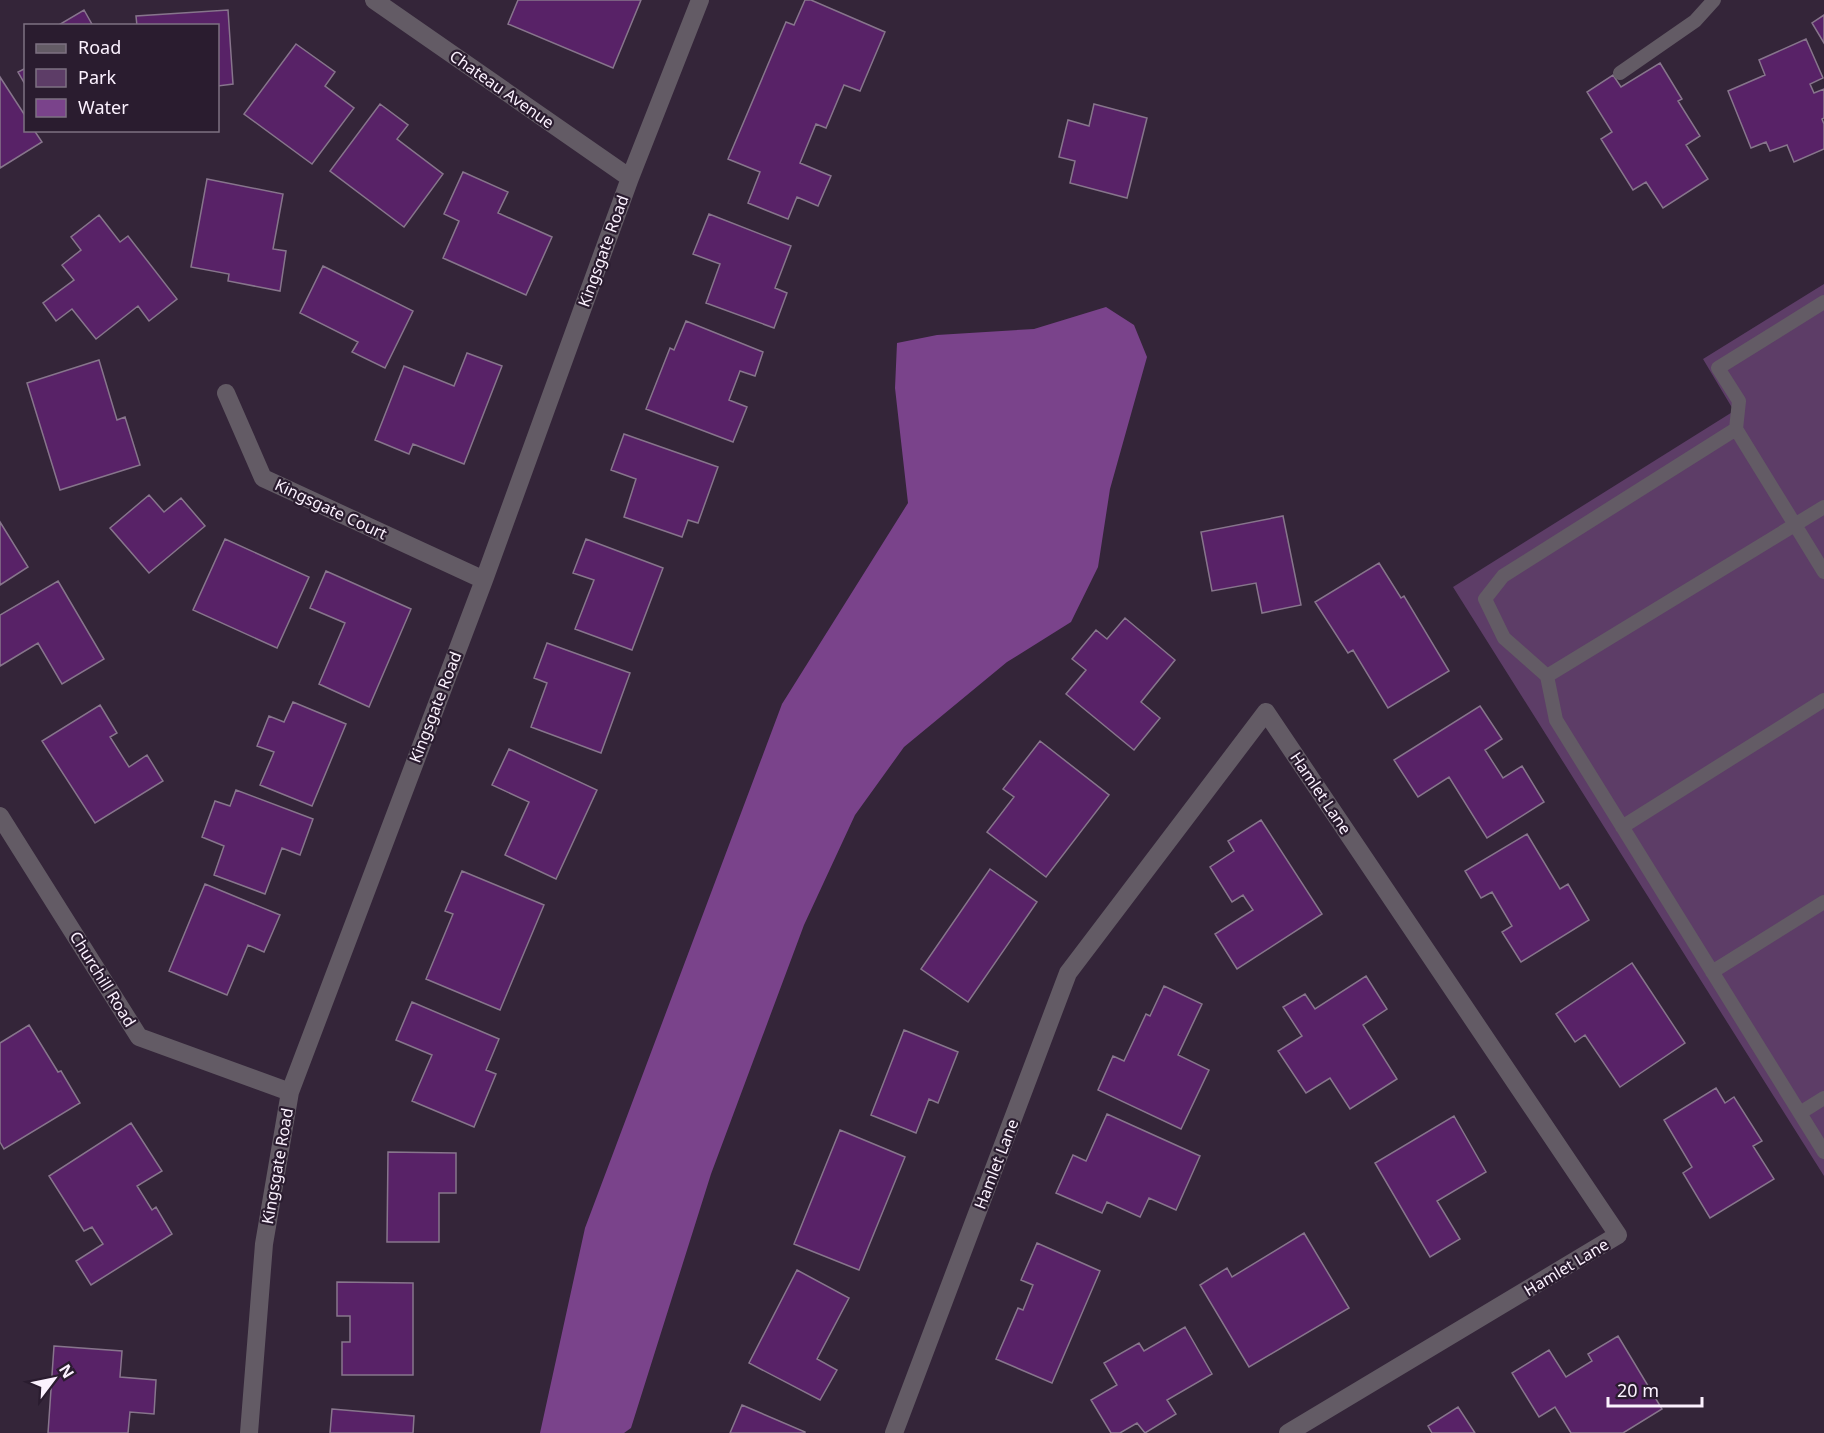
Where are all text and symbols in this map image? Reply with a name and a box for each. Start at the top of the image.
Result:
legend [24,24,219,132]
text: Road [78,35,121,59]
street label: Chateau Avenue [445,45,559,133]
text: Park [78,65,116,89]
text: Water [78,95,129,119]
street label: Kingsgate Road [573,192,633,310]
street label: Kingsgate Court [271,473,391,545]
street label: Kingsgate Road [404,648,466,766]
street label: Hamlet Lane [1285,747,1357,839]
street label: Churchill Road [65,927,141,1031]
street label: Kingsgate Road [256,1106,298,1226]
street label: Hamlet Lane [969,1116,1023,1212]
street label: Hamlet Lane [1520,1233,1612,1301]
north arrow [24,1349,84,1409]
text: N [54,1360,79,1382]
scale bar [1608,1370,1702,1408]
text: 20 m [1617,1378,1659,1402]

